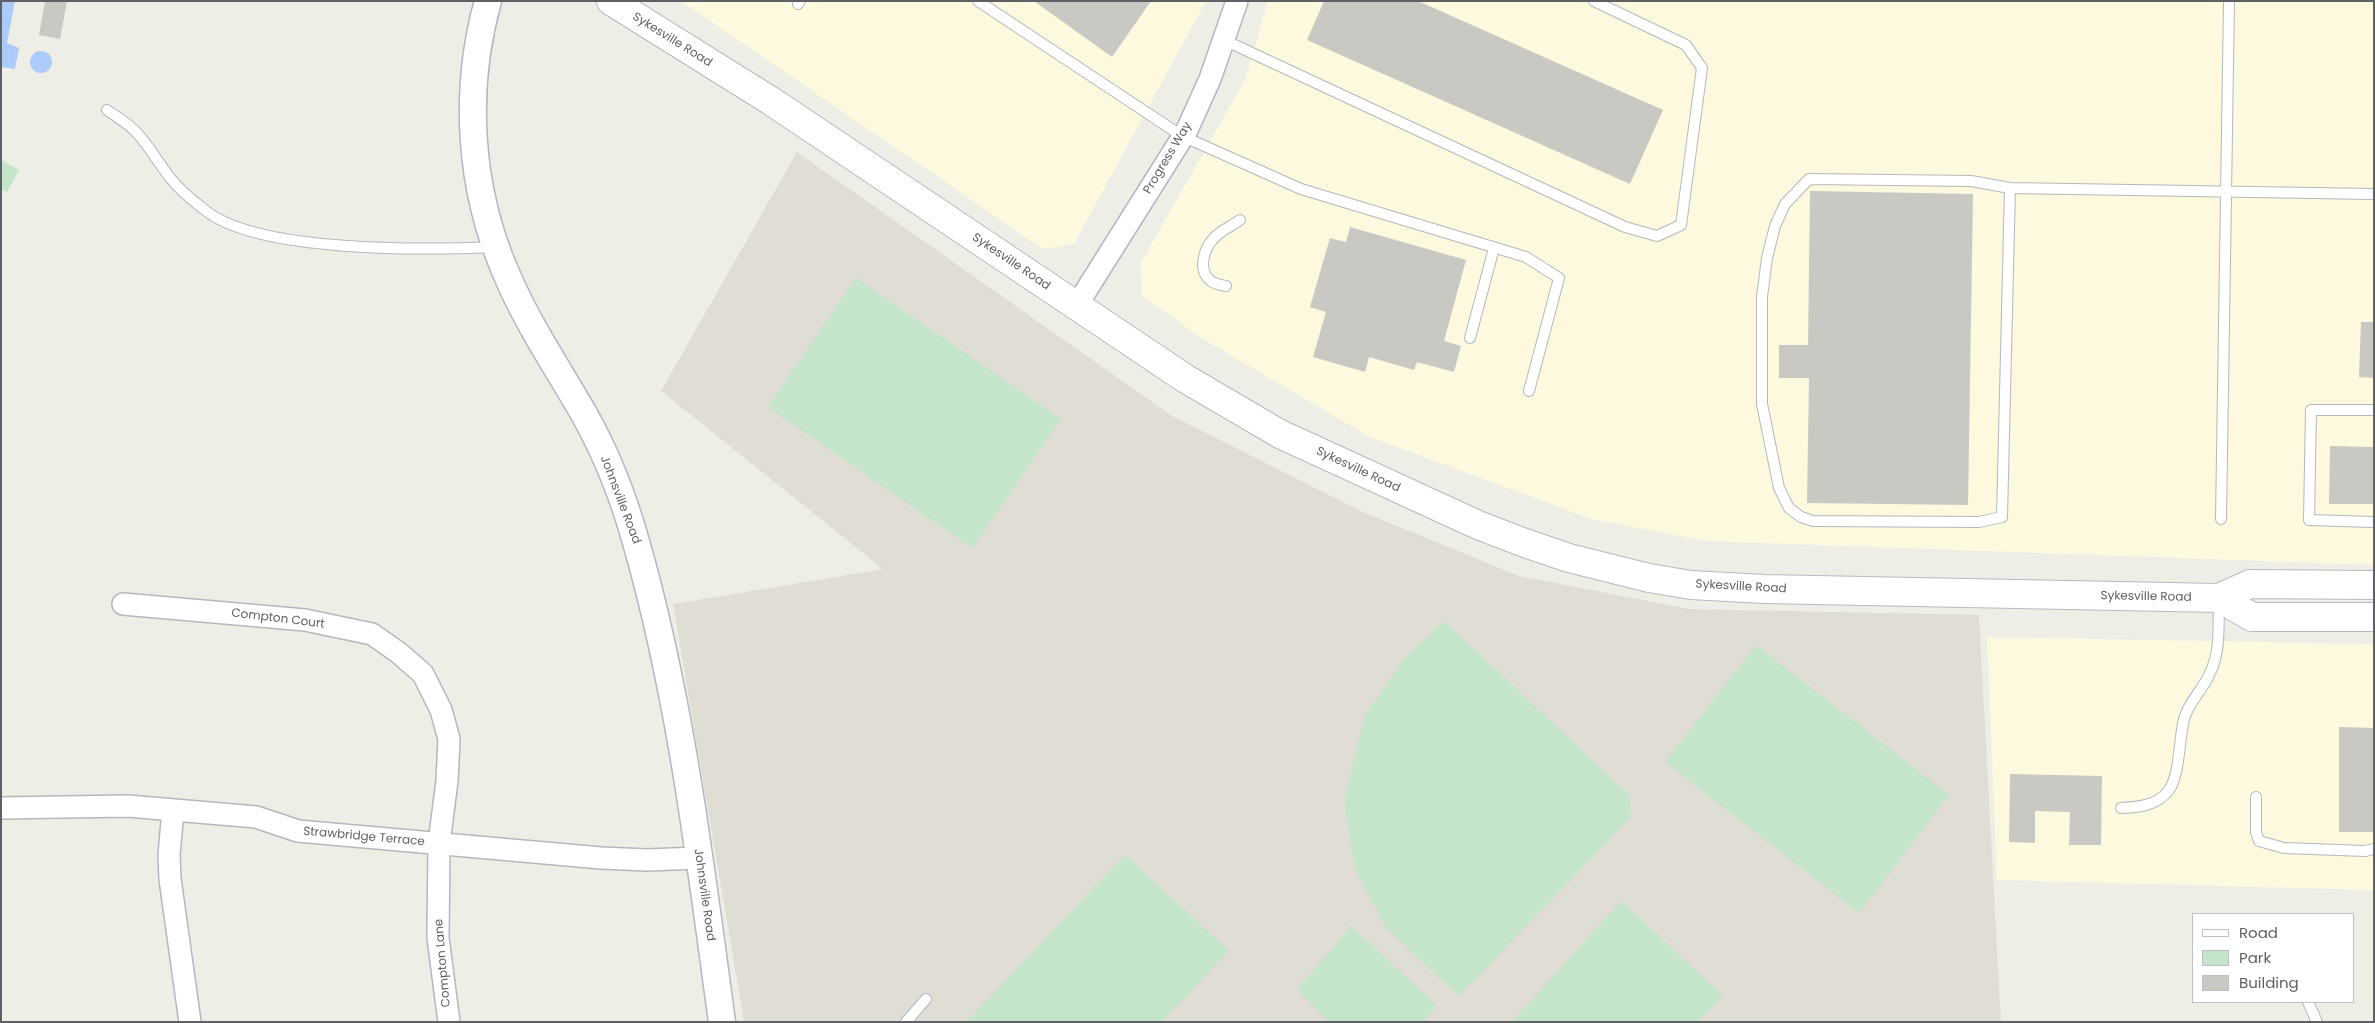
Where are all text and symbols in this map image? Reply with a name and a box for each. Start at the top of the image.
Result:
street label: Sykesville Road [630,10,714,70]
street label: Progress Way [1141,119,1195,197]
street label: Sykesville Road [969,231,1053,293]
street label: Sykesville Road [1314,444,1402,496]
street label: Johnsville Road [597,454,643,546]
street label: Sykesville Road [1695,577,1787,597]
street label: Sykesville Road [2100,589,2192,605]
street label: Compton Court [231,606,325,632]
street label: Strawbridge Terrace [303,825,425,849]
street label: Johnsville Road [690,848,718,942]
legend [2192,913,2355,1003]
street label: Compton Lane [432,918,454,1008]
text: Road [2239,922,2278,943]
text: Park [2239,947,2271,968]
text: Building [2239,972,2299,993]

